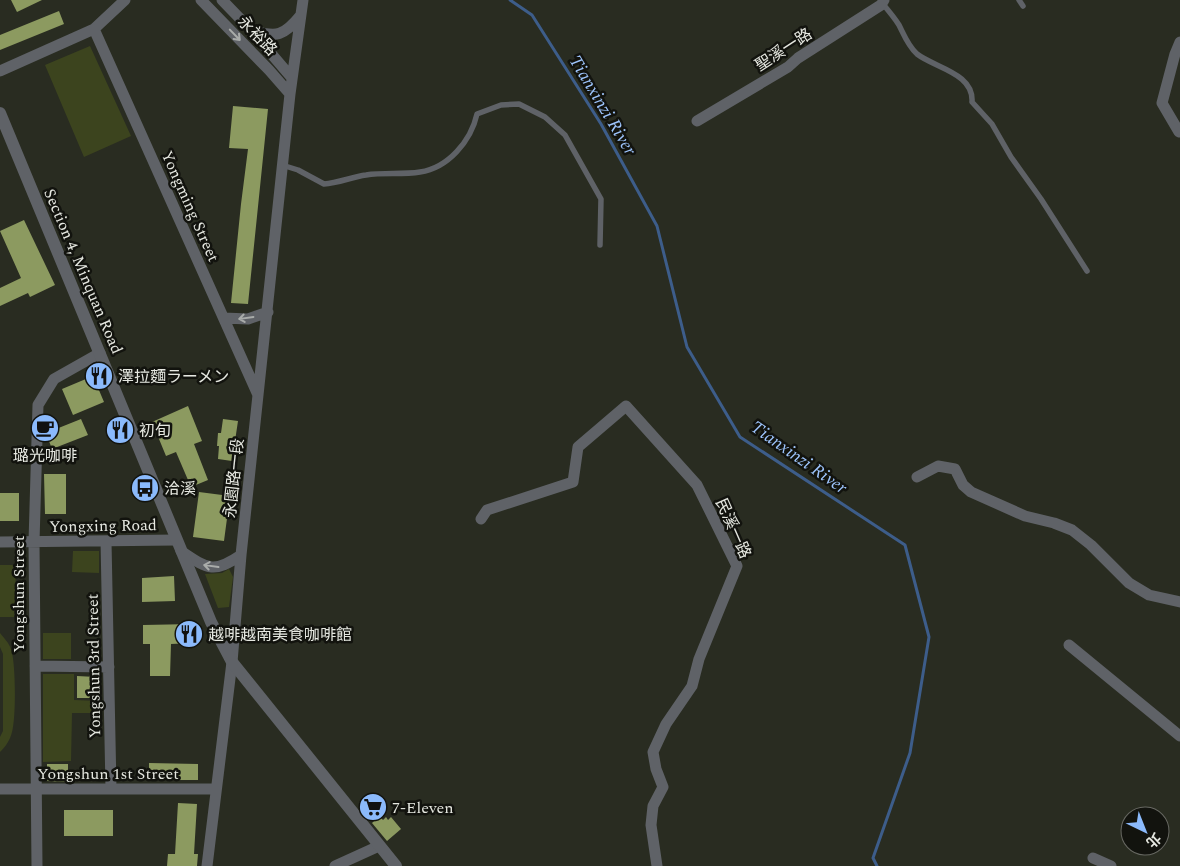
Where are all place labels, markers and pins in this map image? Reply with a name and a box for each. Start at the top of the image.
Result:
restaurant icon: 澤拉麵ラーメン [84,361,114,391]
place label: 澤拉麵ラーメン [118,365,229,389]
cafe icon: 璐光咖啡 [30,413,60,443]
restaurant icon: 初旬 [105,415,135,445]
place label: 初旬 [139,419,171,443]
place label: 璐光咖啡 [13,444,77,468]
bus stop icon: 洽溪 [130,473,160,503]
place label: 洽溪 [164,477,196,501]
restaurant icon: 越啡越南美食咖啡館 [174,619,204,649]
place label: 越啡越南美食咖啡館 [208,623,352,647]
supermarket icon: 7-Eleven [358,792,388,822]
place label: 7-Eleven [392,796,454,820]

